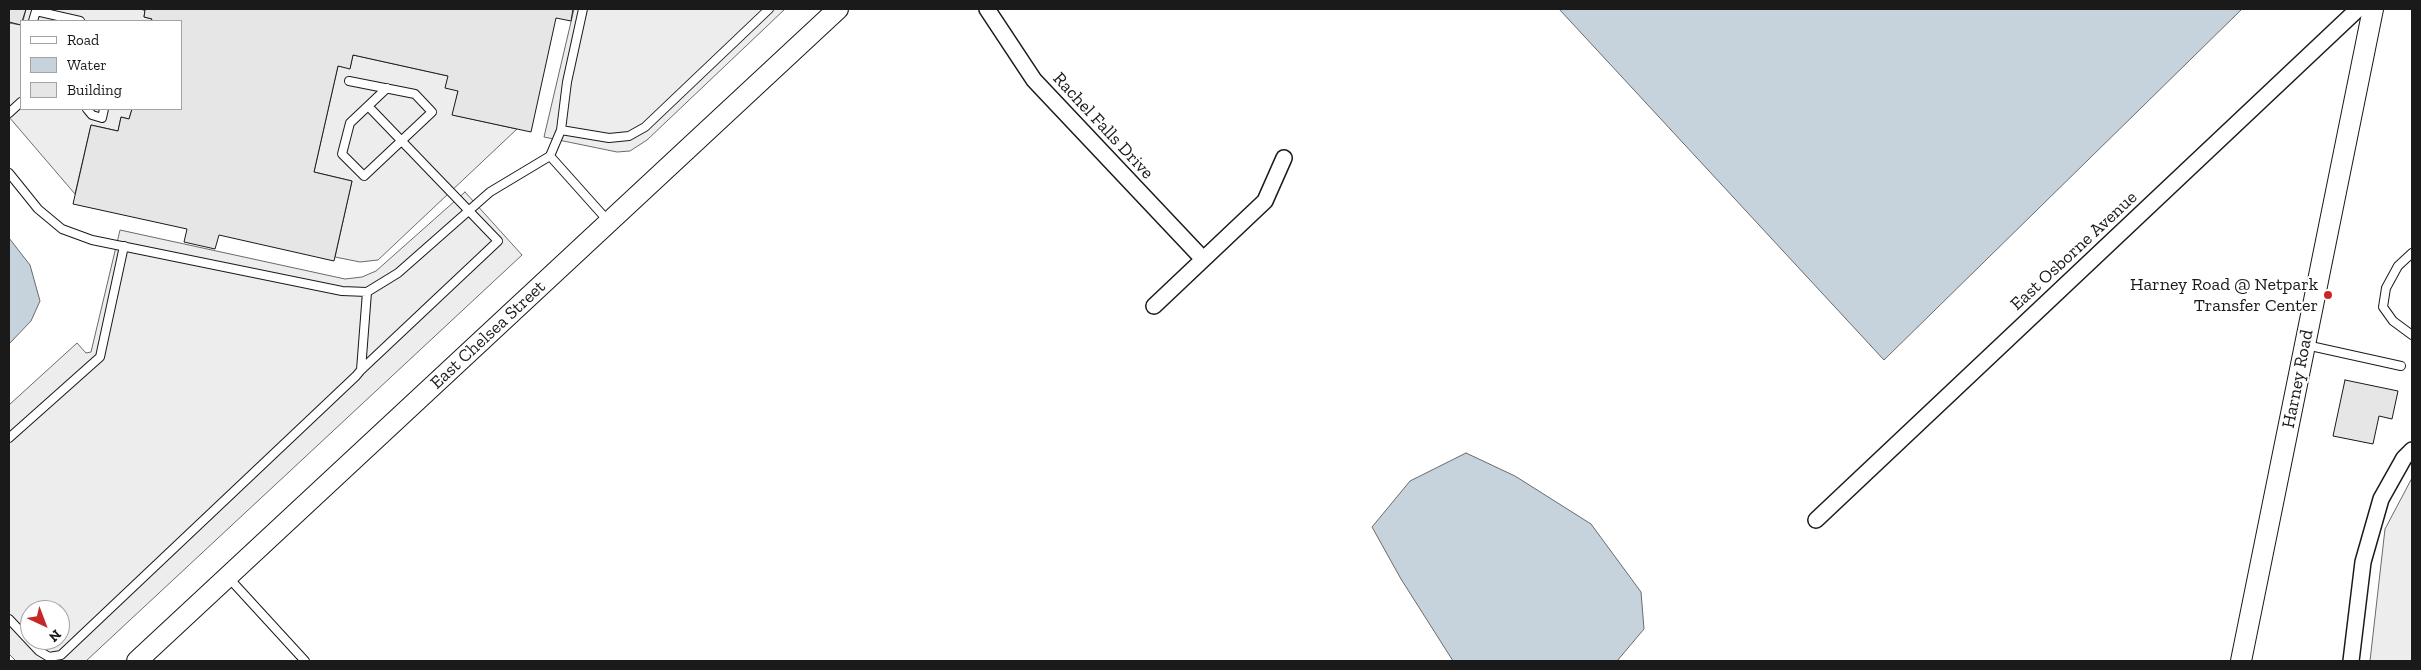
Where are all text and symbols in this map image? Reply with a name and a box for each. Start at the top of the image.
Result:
legend [20,20,182,110]
text: Road [67,31,99,49]
text: Water [67,56,107,74]
street label: Rachel Falls Drive [1048,68,1158,184]
text: Building [67,81,122,99]
street label: East Osborne Avenue [2006,187,2142,315]
place label: Harney Road @ Netpark Transfer Center [2130,274,2318,316]
street label: East Chelsea Street [426,276,550,394]
marker: Harney Road @ Netpark Transfer Center [2322,289,2334,301]
street label: Harney Road [2278,328,2318,430]
north arrow [20,600,70,650]
text: N [45,626,65,645]

